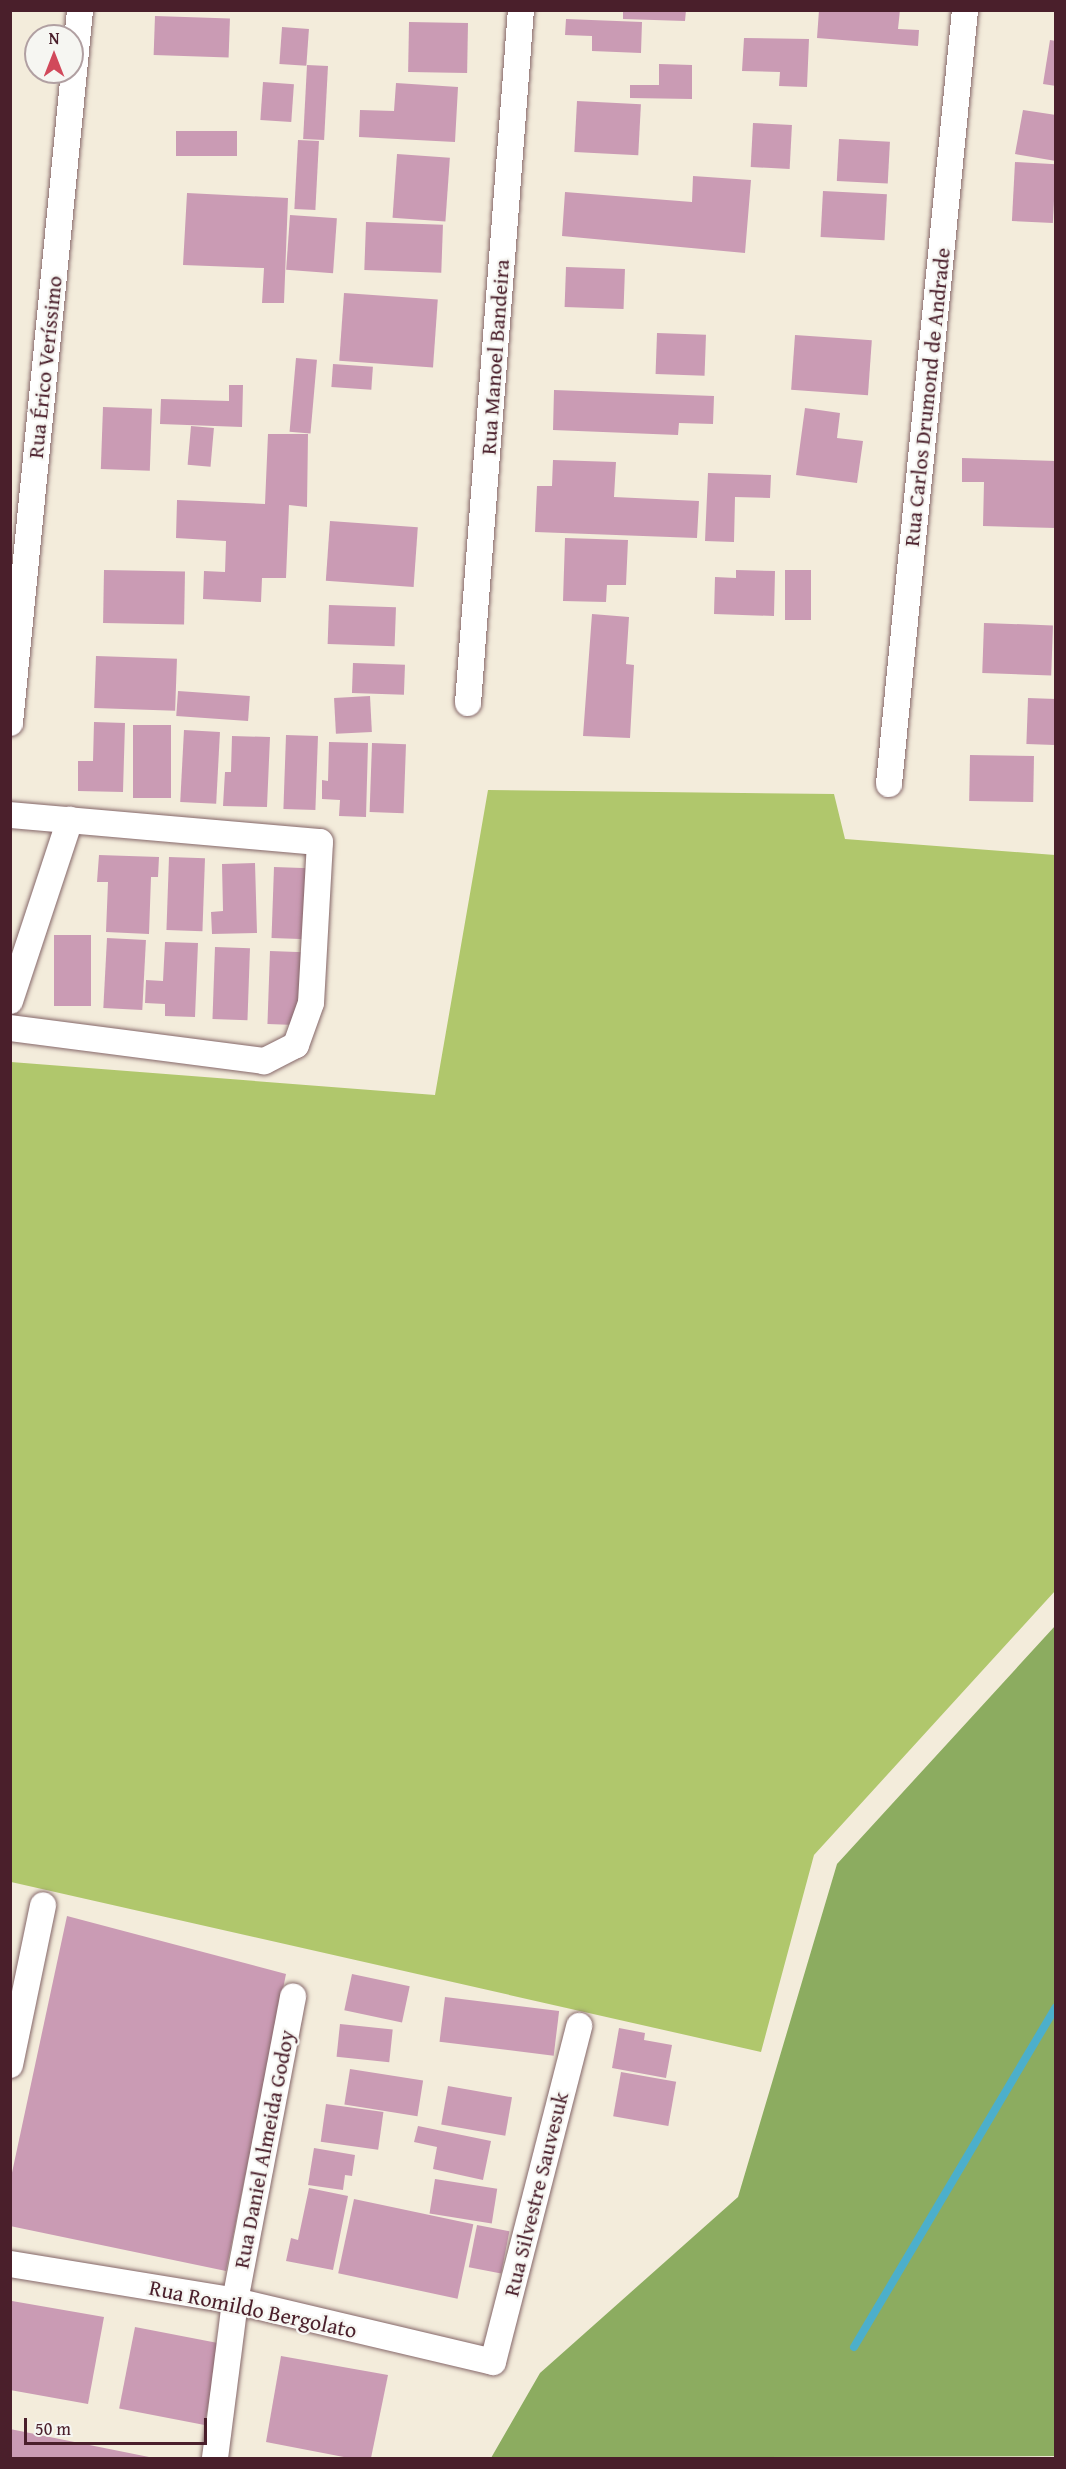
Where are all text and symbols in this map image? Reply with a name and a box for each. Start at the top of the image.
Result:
north arrow [24,24,84,84]
text: N [49,26,59,50]
street label: Rua Carlos Drumond de Andrade [898,246,956,548]
street label: Rua Manoel Bandeira [475,258,515,456]
street label: Rua Érico Veríssimo [22,274,68,460]
street label: Rua Daniel Almeida Godoy [228,2027,300,2271]
street label: Rua Silvestre Sauvesuk [498,2089,574,2299]
street label: Rua Romildo Bergolato [147,2274,359,2344]
scale bar [27,2406,210,2444]
text: 50 m [35,2415,71,2442]

